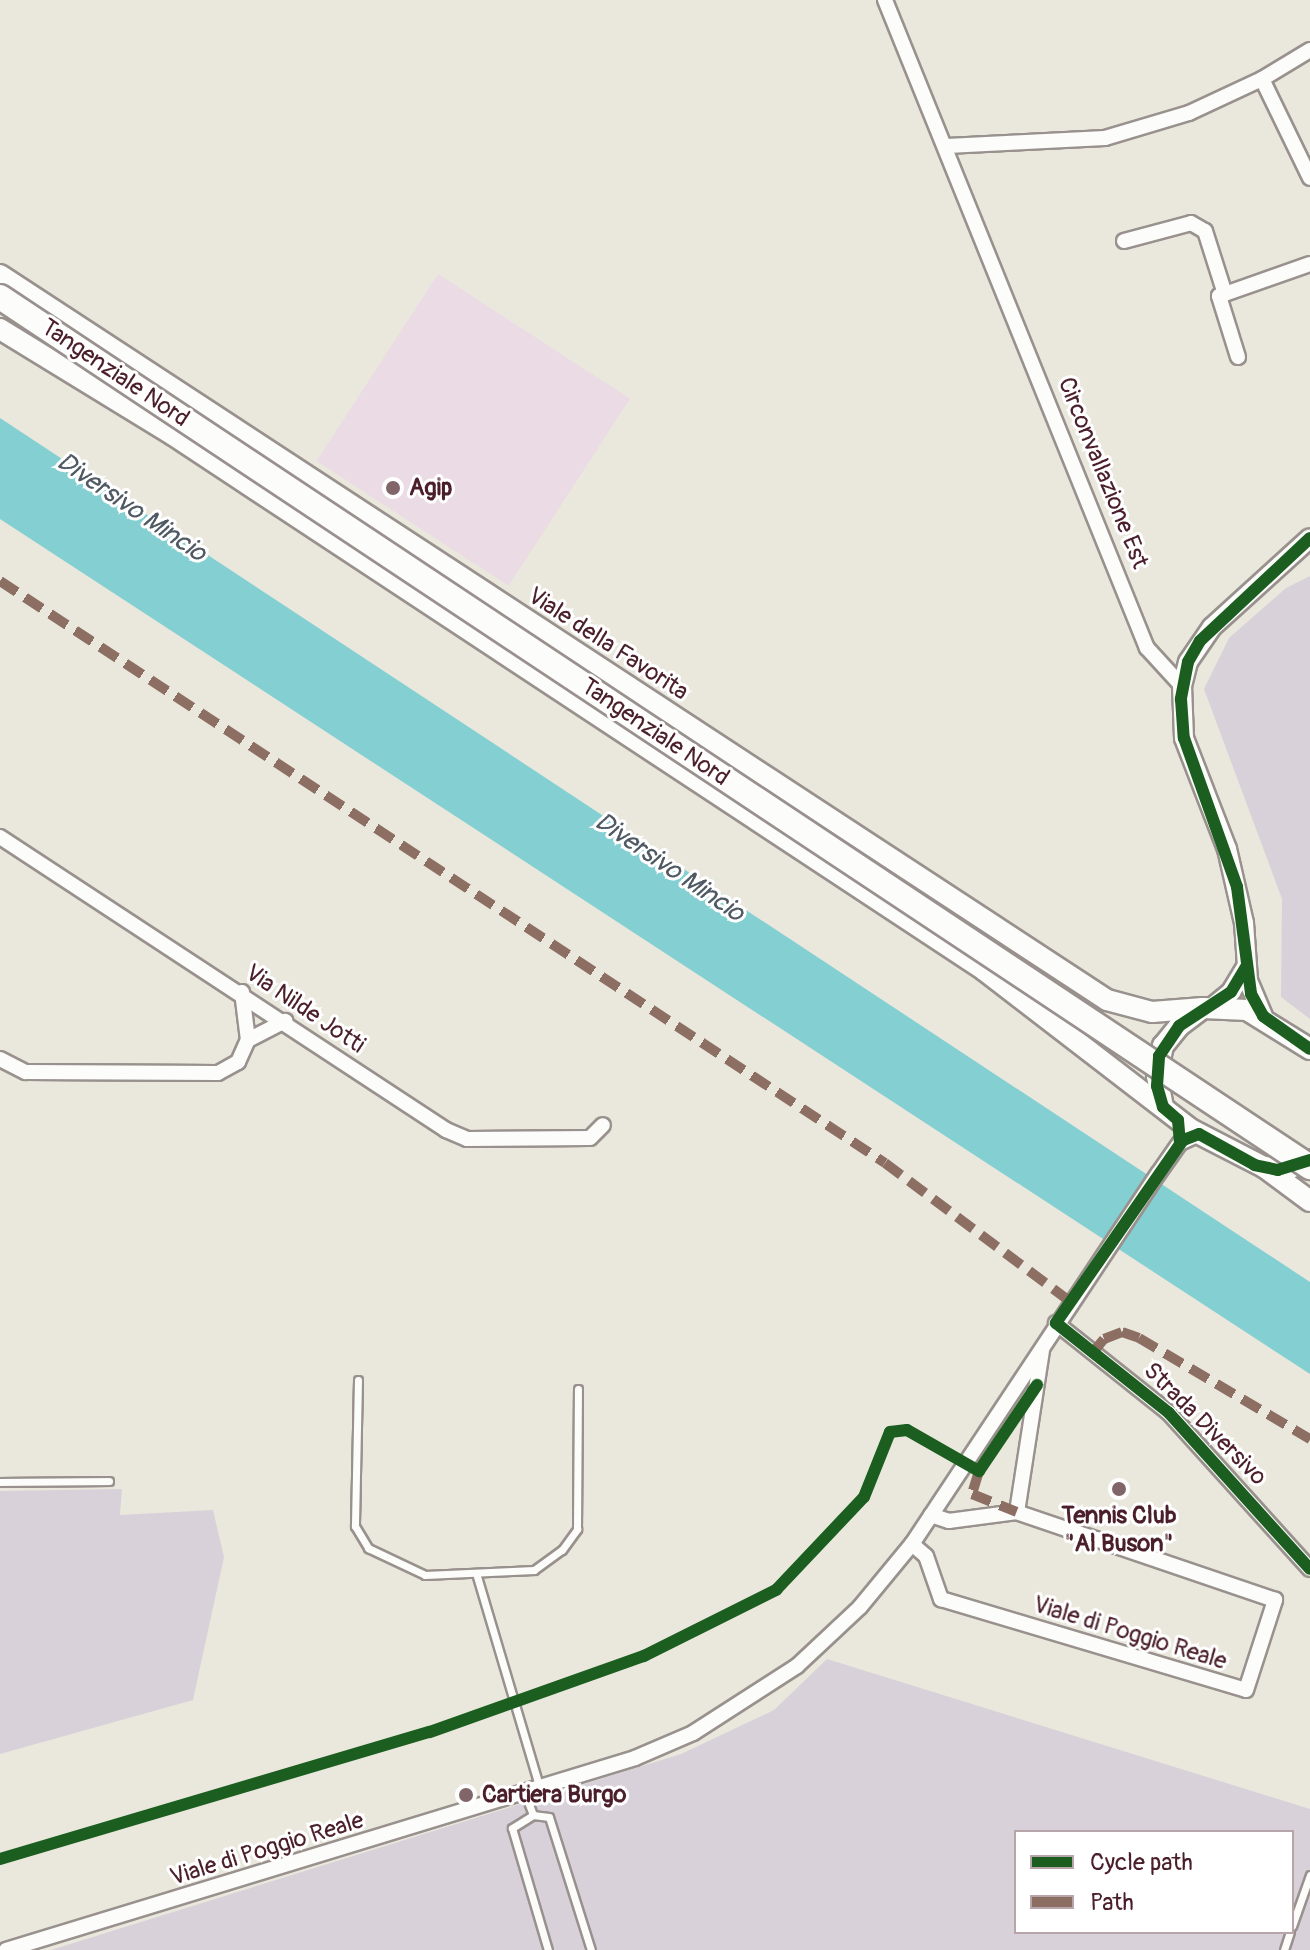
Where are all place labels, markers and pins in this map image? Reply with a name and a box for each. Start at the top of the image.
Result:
place label: Agip [409,474,452,502]
marker: Agip [384,479,402,497]
marker: Tennis Club "Al Buson" [1110,1480,1128,1498]
place label: Tennis Club "Al Buson" [1062,1502,1176,1558]
place label: Cartiera Burgo [482,1781,626,1809]
marker: Cartiera Burgo [457,1786,475,1804]

